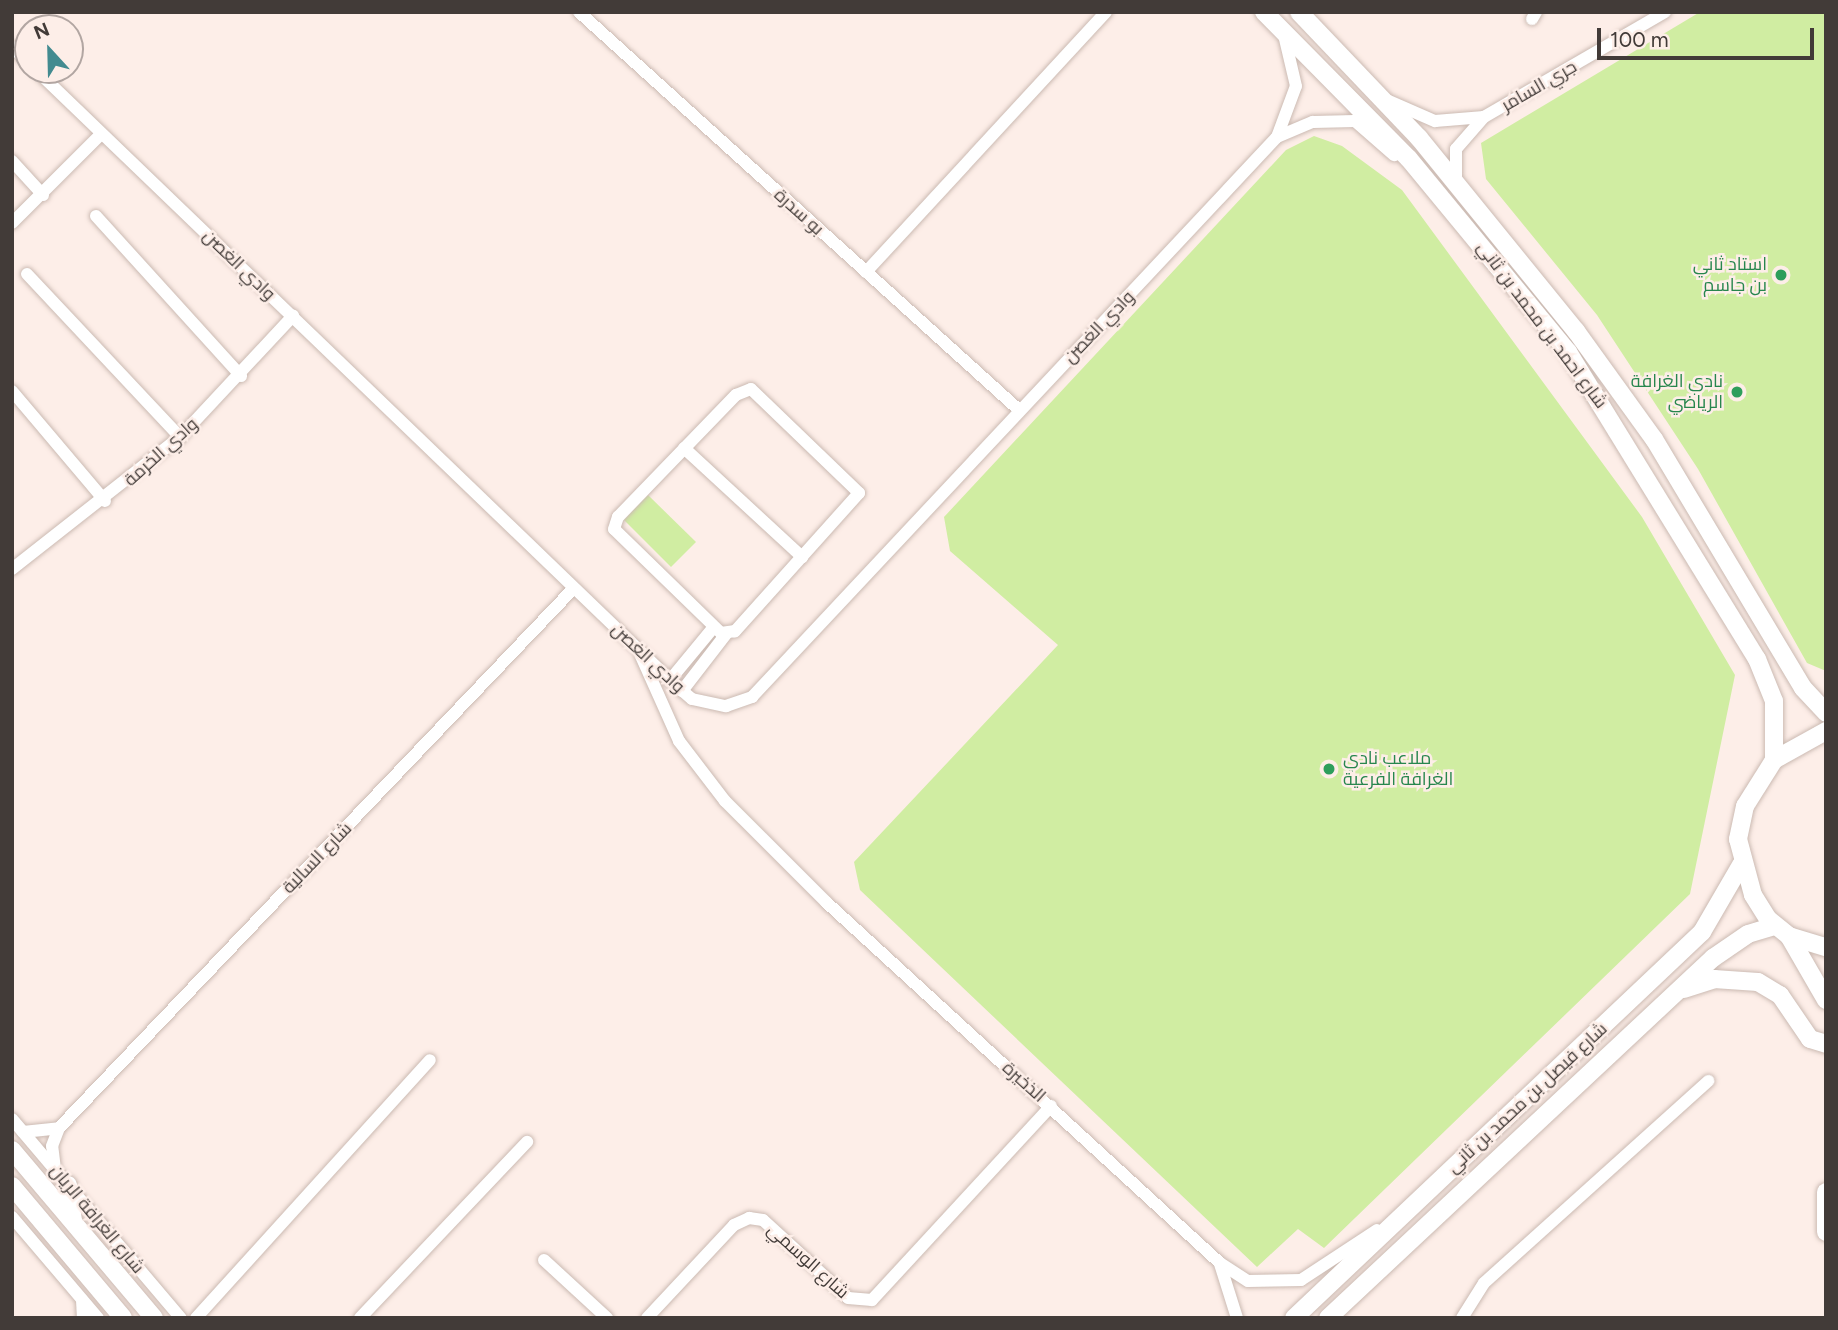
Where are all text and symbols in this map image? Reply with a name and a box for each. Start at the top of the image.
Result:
north arrow [14,14,84,84]
scale bar [1600,14,1817,58]
text: N [31,18,53,44]
text: 100 m [1610,27,1669,52]
street label: جري السامر [1497,56,1581,116]
street label: بو سدرة [770,184,828,240]
street label: وادي الغصن [198,225,280,305]
street label: شارع احمد بن محمد بن ثاني [1472,237,1612,413]
place label: استاد ثاني بن جاسم [1693,254,1767,296]
marker: استاد ثاني بن جاسم [1773,267,1789,283]
street label: وادي الغصن [1059,286,1139,368]
place label: نادي الغرافة الرياضي [1631,371,1723,414]
marker: نادي الغرافة الرياضي [1729,384,1745,400]
street label: وادي الخرمة [120,413,202,491]
street label: وادي الغصن [607,619,689,697]
place label: ملاعب نادي الغرافة الفرعية [1343,748,1453,790]
marker: ملاعب نادي الغرافة الفرعية [1321,761,1337,777]
street label: شارع السالية [278,818,356,898]
street label: شارع فيصل بن محمد بن ثاني [1442,1018,1612,1178]
street label: الذخيرة [998,1057,1050,1107]
street label: شارع الغرافة الريان [45,1160,149,1278]
street label: شارع الوسمي [763,1219,853,1303]

